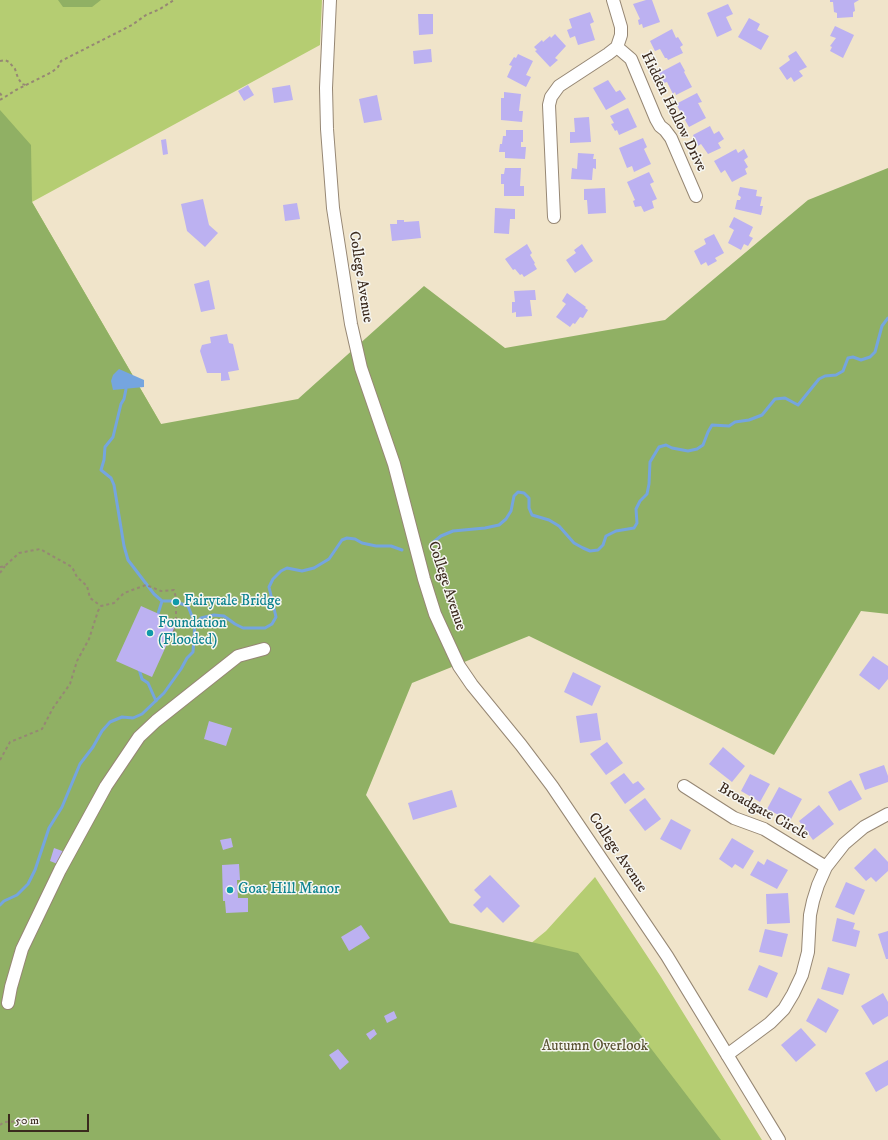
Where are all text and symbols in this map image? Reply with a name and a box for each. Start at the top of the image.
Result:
street label: Hidden Hollow Drive [636,49,710,175]
street label: College Avenue [344,230,376,324]
street label: College Avenue [423,539,469,633]
place label: Fairytale Bridge [184,593,281,611]
marker: Fairytale Bridge [171,597,181,607]
place label: Foundation (Flooded) [158,615,227,650]
marker: Foundation (Flooded) [145,628,155,638]
street label: Broadgate Circle [715,780,811,844]
street label: College Avenue [584,810,650,896]
place label: Goat Hill Manor [238,881,340,899]
marker: Goat Hill Manor [225,885,235,895]
park label: Autumn Overlook [542,1038,648,1056]
scale bar [10,1106,91,1132]
text: 50 m [15,1113,39,1128]

